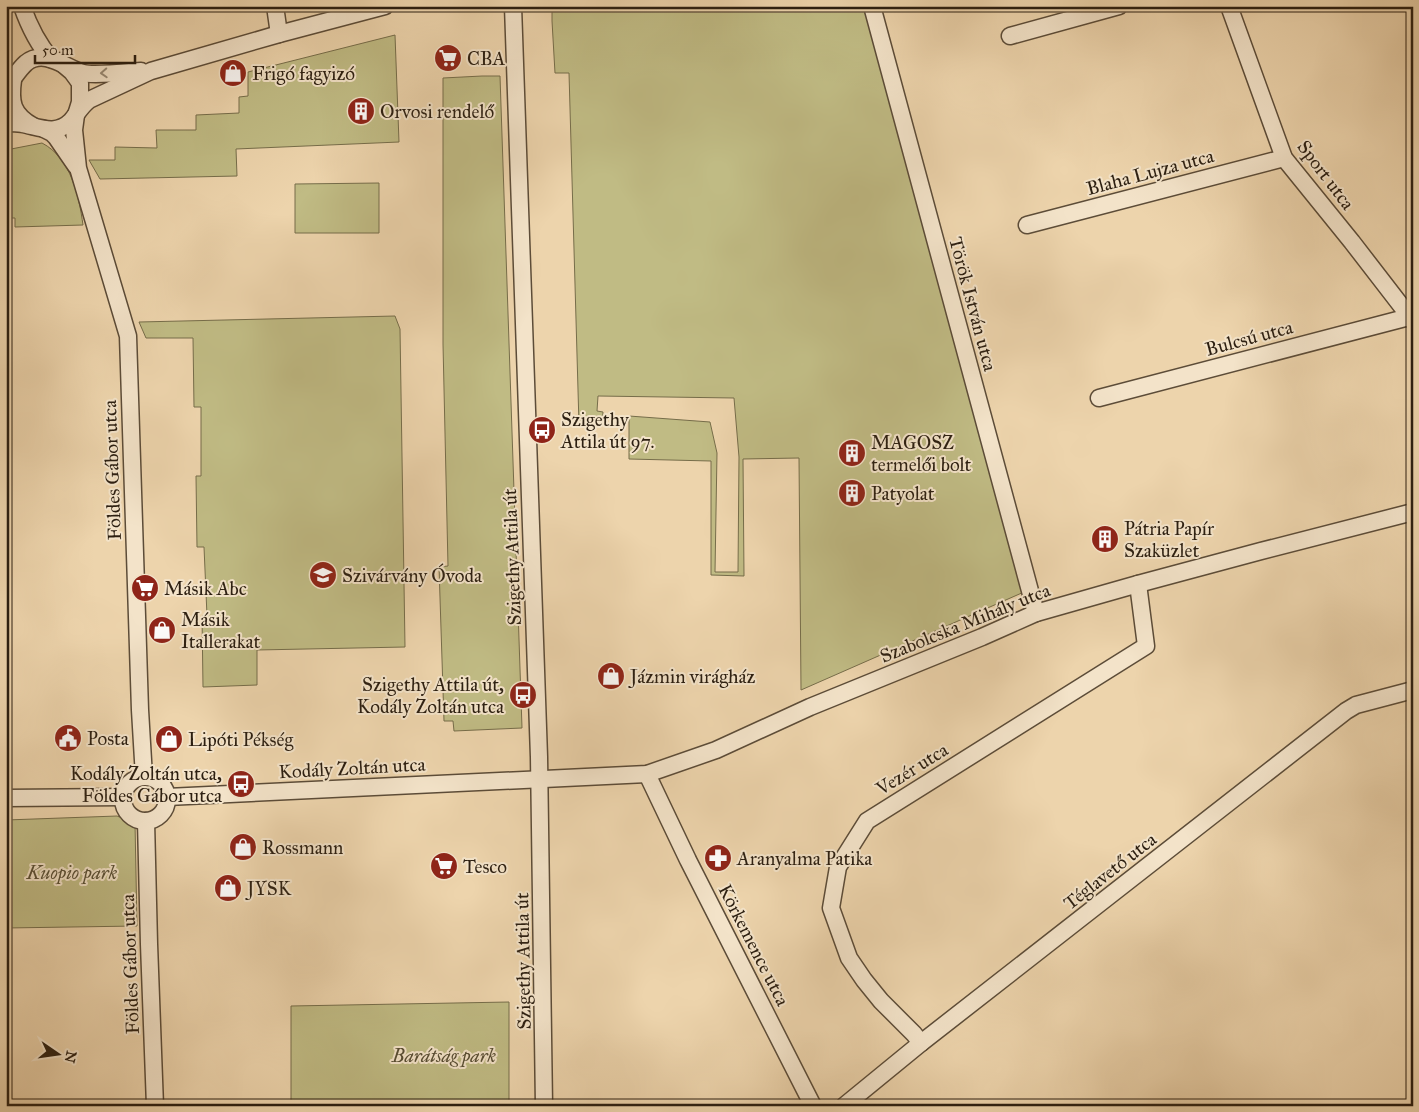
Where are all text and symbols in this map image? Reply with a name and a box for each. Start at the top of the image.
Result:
scale bar [35,32,135,64]
text: 50 m [42,41,74,59]
supermarket icon: CBA [433,43,463,73]
place label: CBA [467,47,506,70]
shop icon: Frigó fagyizó [218,58,248,88]
place label: Frigó fagyizó [252,62,355,86]
one-way arrow [99,68,107,79]
building icon: Orvosi rendelő [346,96,376,126]
place label: Orvosi rendelő [380,100,494,123]
street label: Sport utca [1292,136,1360,215]
street label: Blaha Lujza utca [1084,144,1217,200]
street label: Török István utca [944,234,1002,374]
street label: Bulcsú utca [1203,315,1296,361]
street label: Földes Gábor utca [98,399,126,541]
place label: Szigethy Attila út 97. [560,408,655,453]
bus stop icon: Szigethy Attila út 97. [527,415,557,445]
place label: MAGOSZ termelői bolt [871,431,972,476]
building icon: MAGOSZ termelői bolt [837,438,867,468]
building icon: Patyolat [837,478,867,508]
place label: Patyolat [871,482,935,505]
street label: Szigethy Attila út [498,488,527,626]
place label: Pátria Papír Szaküzlet [1124,517,1215,562]
building icon: Pátria Papír Szaküzlet [1090,524,1120,554]
school or university icon: Szivárvány Óvoda [308,560,338,590]
place label: Szivárvány Óvoda [342,563,483,587]
supermarket icon: Másik Abc [130,573,160,603]
place label: Másik Abc [164,577,247,600]
street label: Szabolcska Mihály utca [876,578,1054,668]
place label: Másik Itallerakat [181,608,261,653]
shop icon: Másik Itallerakat [147,615,177,645]
shop icon: Jázmin virágház [596,661,626,691]
place label: Jázmin virágház [628,665,756,689]
place label: Szigethy Attila út, Kodály Zoltán utca [357,673,505,718]
bus stop icon: Szigethy Attila út, Kodály Zoltán utca [508,680,538,710]
public building icon: Posta [53,723,83,753]
shop icon: Lipóti Pékség [154,724,184,754]
place label: Posta [87,727,130,750]
place label: Lipóti Pékség [188,728,293,752]
street label: Vezér utca [871,737,953,801]
street label: Kodály Zoltán utca [278,753,427,783]
place label: Kodály Zoltán utca, Földes Gábor utca [70,762,223,807]
bus stop icon: Kodály Zoltán utca, Földes Gábor utca [226,769,256,799]
street label: Téglavető utca [1059,827,1162,915]
shop icon: Rossmann [228,832,258,862]
place label: Rossmann [262,836,343,859]
pharmacy icon: Aranyalma Patika [703,843,733,873]
place label: Aranyalma Patika [736,847,873,870]
supermarket icon: Tesco [429,851,459,881]
place label: Tesco [463,855,507,878]
park label: Kuopio park [26,861,118,885]
shop icon: JYSK [213,873,243,903]
place label: JYSK [245,877,292,901]
street label: Körkemence utca [713,880,795,1011]
street label: Szigethy Attila út [510,892,537,1030]
street label: Földes Gábor utca [116,893,144,1035]
north arrow [32,1030,82,1080]
park label: Barátság park [391,1044,497,1068]
text: N [61,1049,80,1065]

